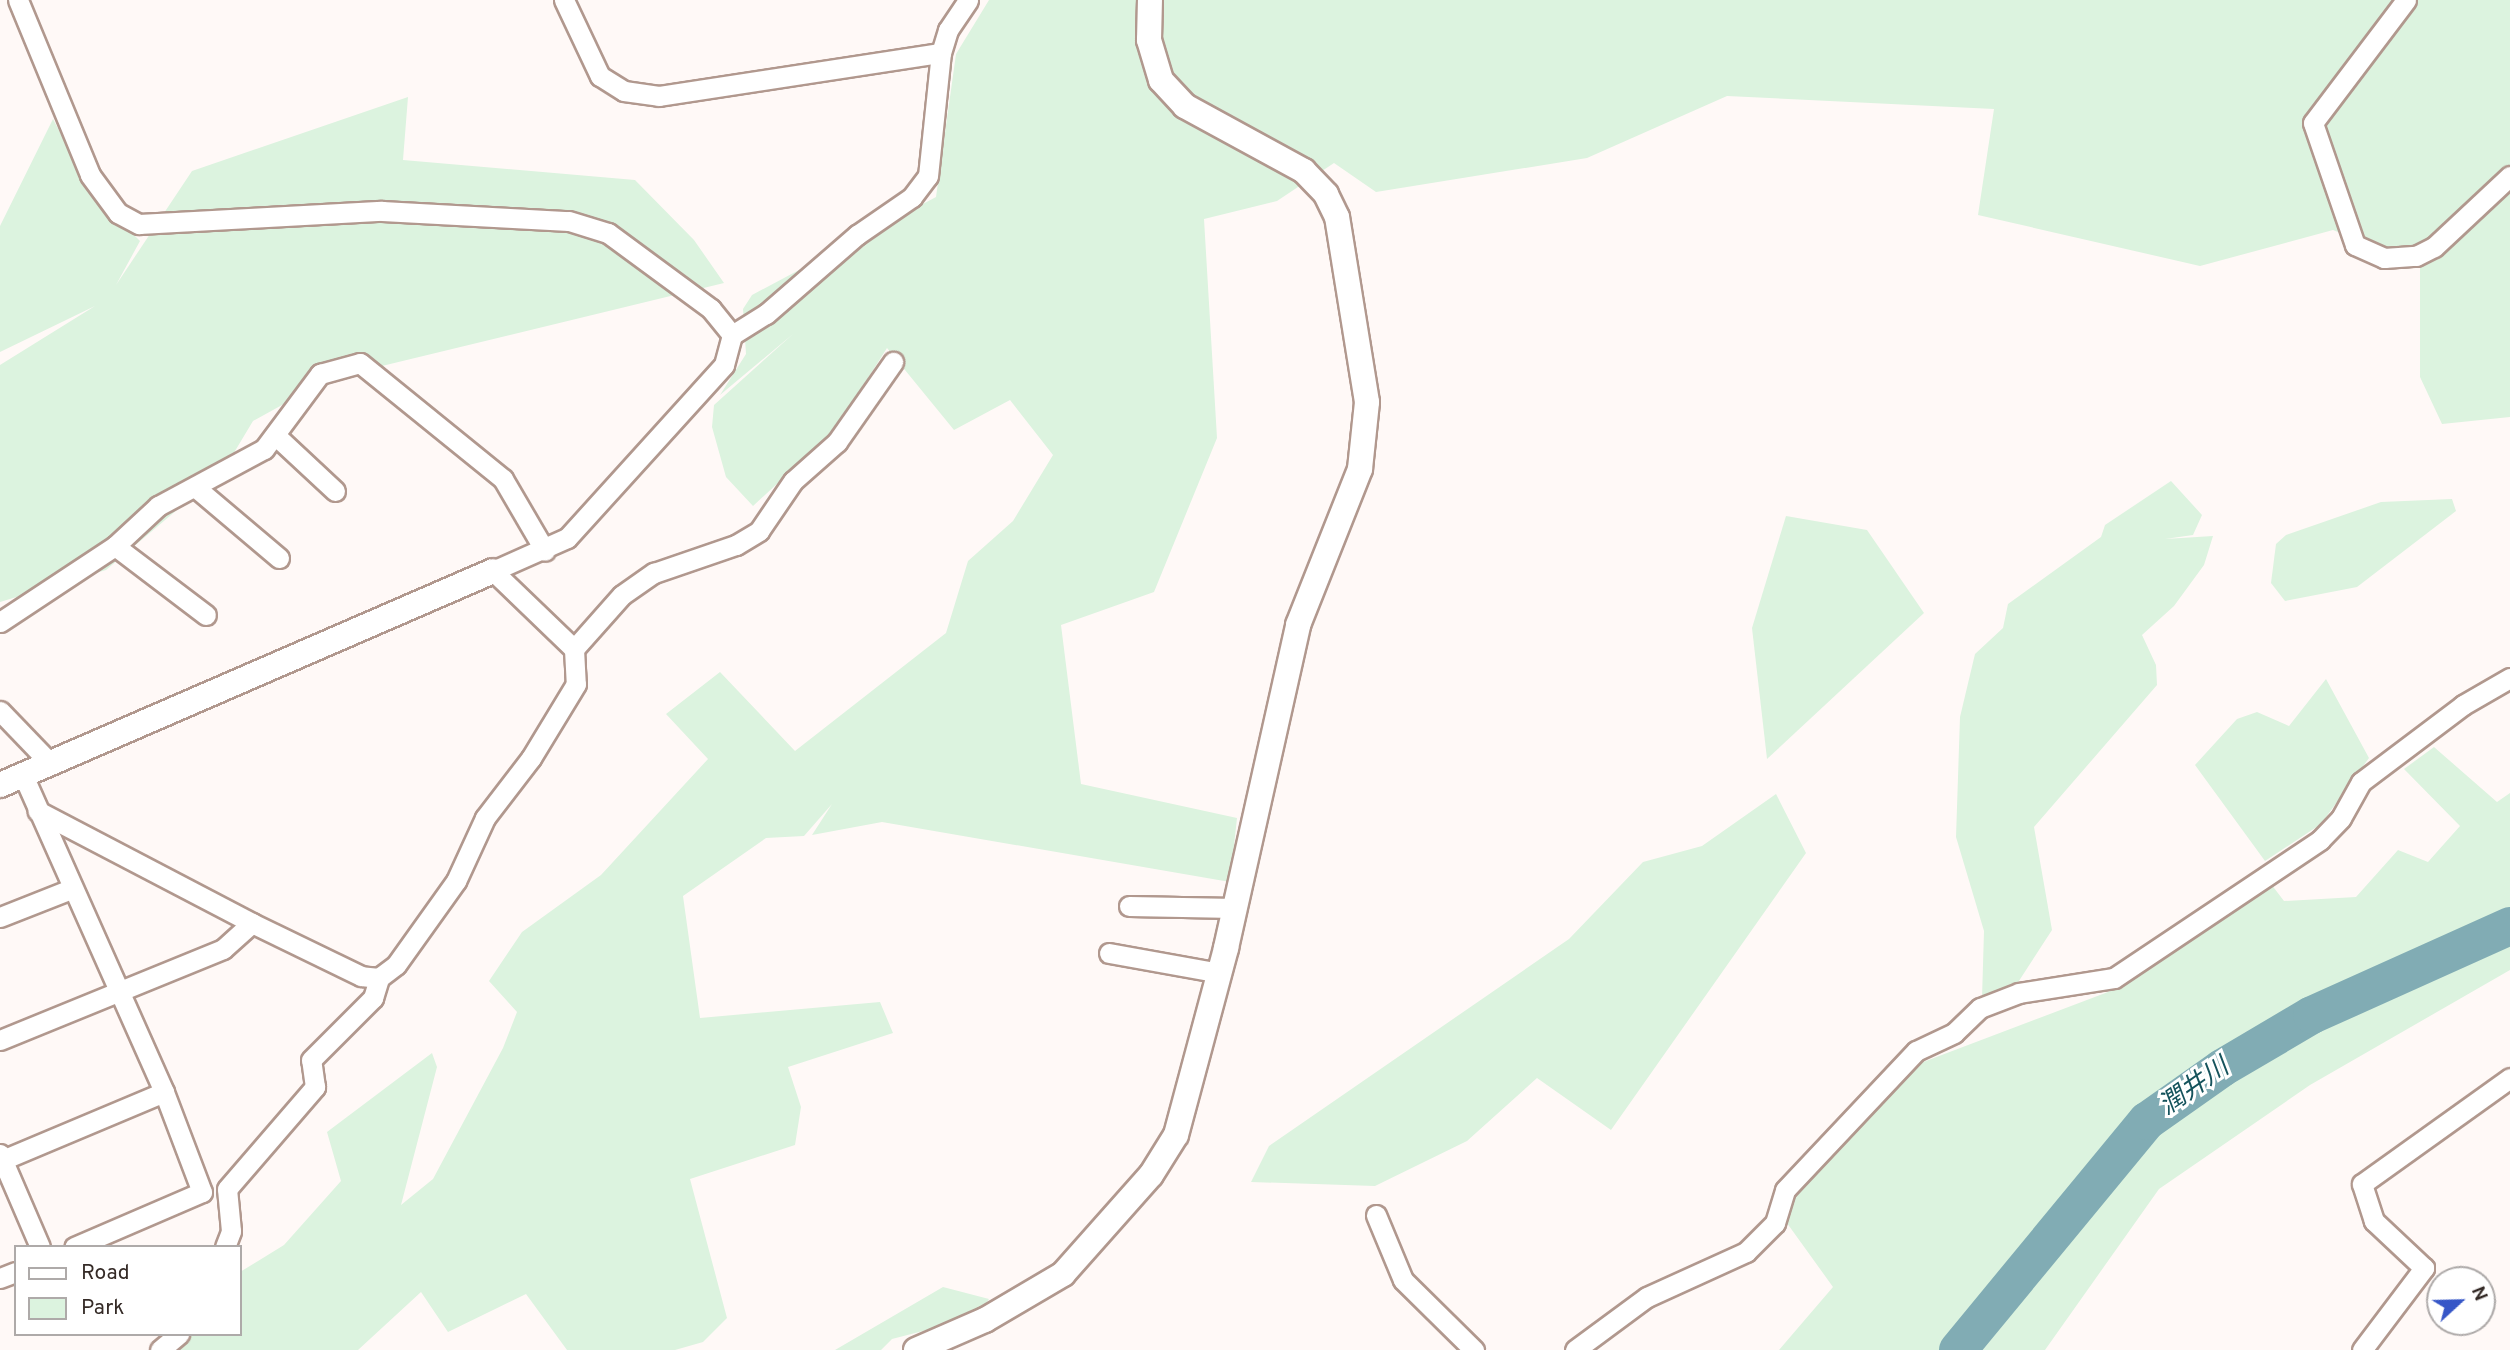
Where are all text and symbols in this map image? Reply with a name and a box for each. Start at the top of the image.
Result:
water label: 潤井川 [2154,1053,2236,1123]
legend [14,1245,242,1336]
text: Road [81,1260,130,1287]
north arrow [2426,1266,2496,1336]
text: N [2465,1283,2492,1305]
text: Park [81,1295,124,1322]

